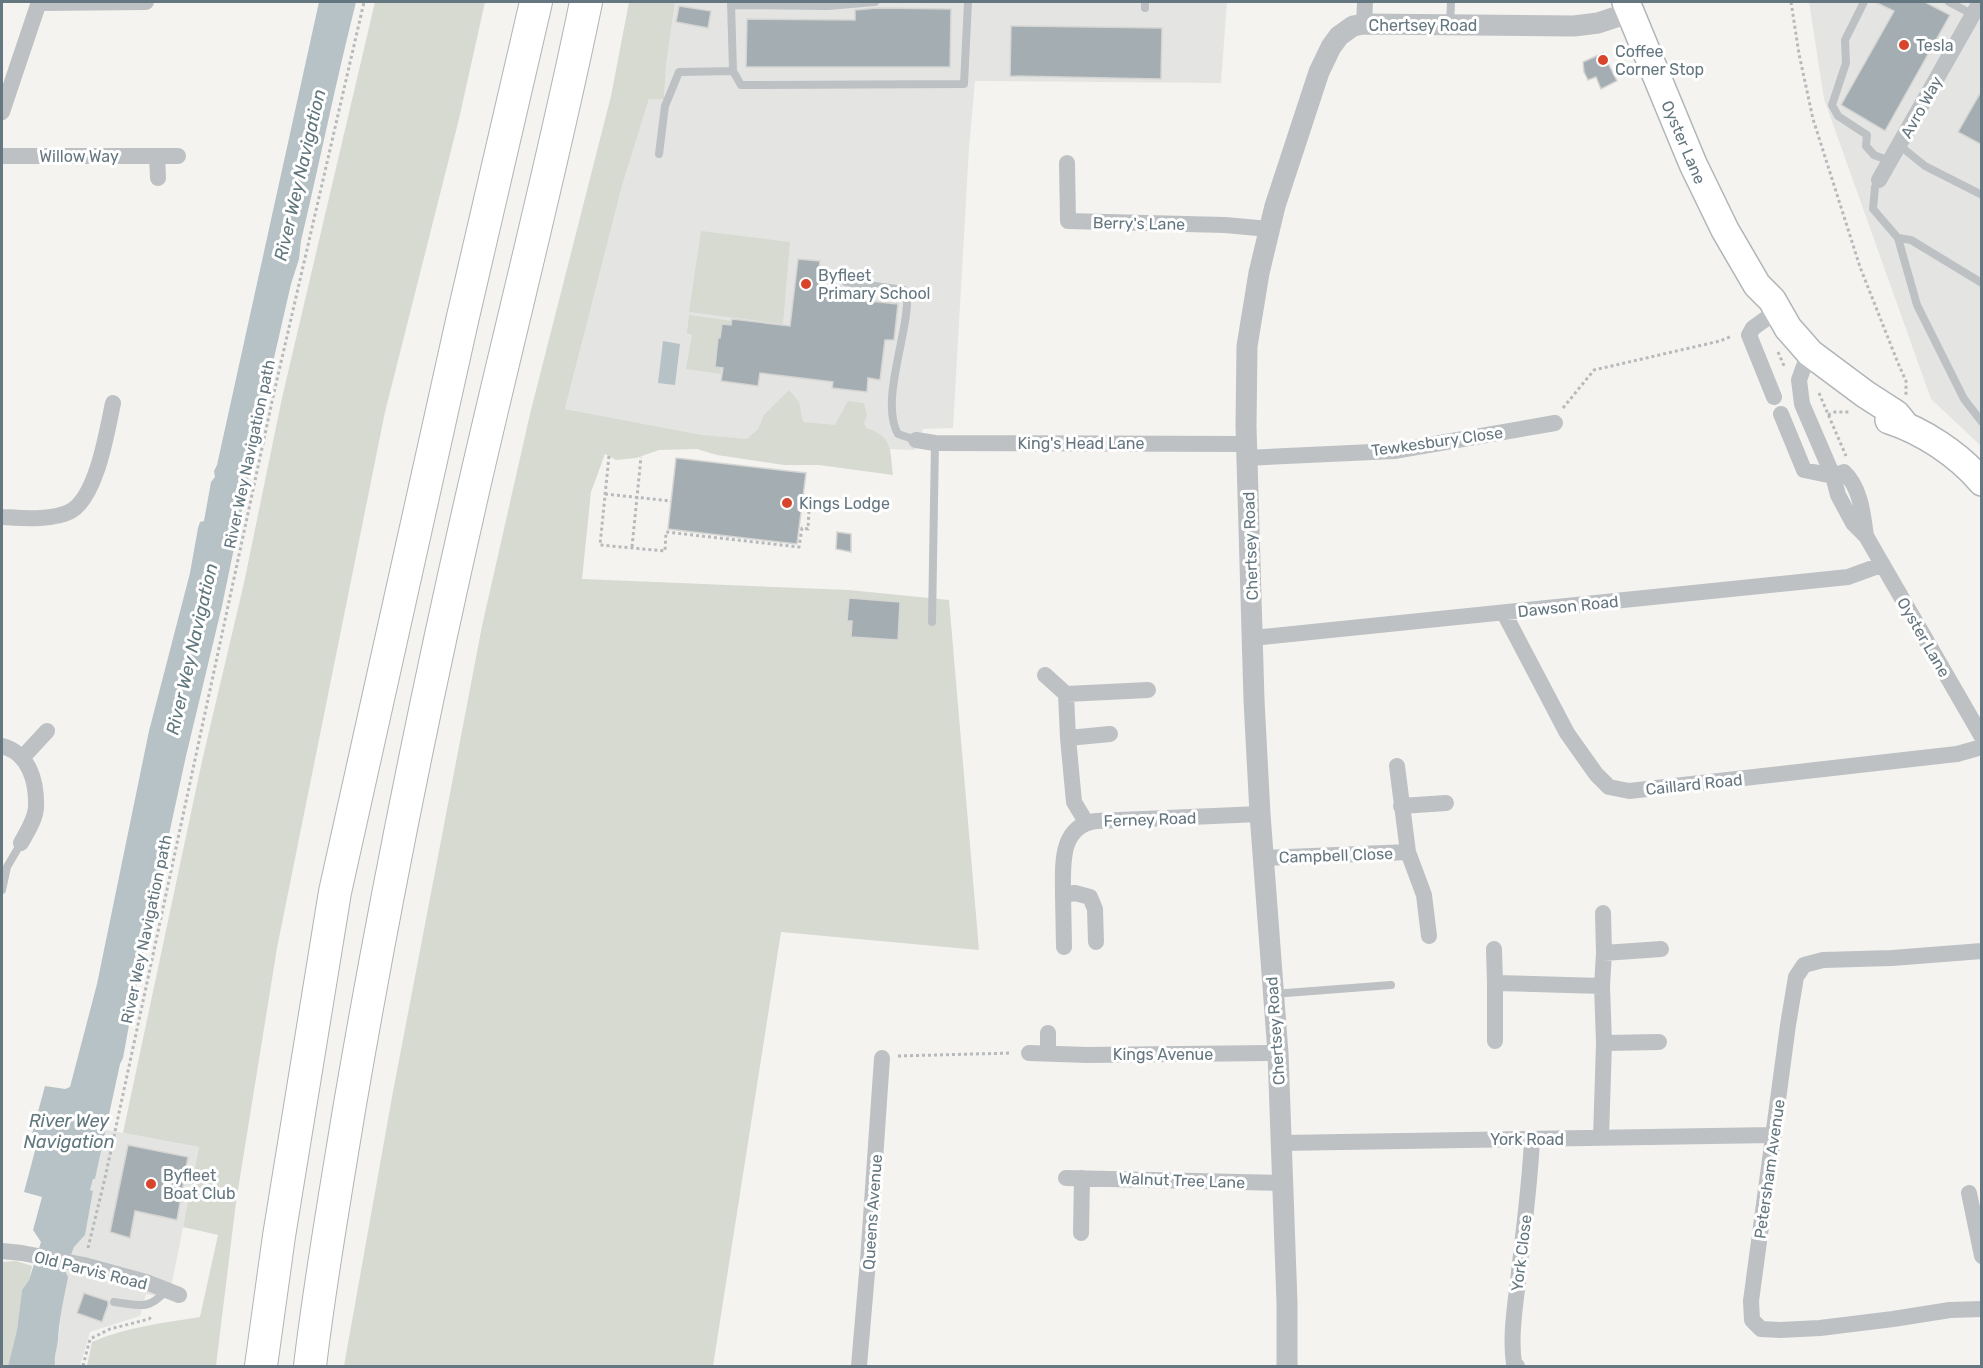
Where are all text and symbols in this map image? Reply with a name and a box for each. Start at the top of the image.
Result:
street label: Chertsey Road [1369,16,1477,35]
place label: Tesla [1916,36,1954,55]
marker: Tesla [1897,38,1911,52]
place label: Coffee Corner Stop [1615,42,1704,79]
marker: Coffee Corner Stop [1596,53,1610,67]
street label: Avro Way [1897,73,1946,142]
water label: River Wey Navigation [270,87,330,263]
street label: Oyster Lane [1657,98,1710,187]
street label: Willow Way [39,147,119,166]
street label: Berry's Lane [1093,213,1185,234]
place label: Byfleet Primary School [818,266,930,303]
marker: Byfleet Primary School [799,277,813,291]
street label: River Wey Navigation path [220,358,279,550]
street label: Tewkesbury Close [1370,423,1504,460]
street label: King's Head Lane [1018,434,1145,453]
street label: Chertsey Road [1239,491,1262,601]
place label: Kings Lodge [799,494,890,513]
marker: Kings Lodge [780,496,794,510]
water label: River Wey Navigation [162,561,222,737]
street label: Dawson Road [1517,592,1619,621]
street label: Oyster Lane [1893,594,1954,681]
street label: Caillard Road [1645,770,1743,799]
street label: Ferney Road [1103,808,1197,831]
street label: River Wey Navigation path [117,833,176,1025]
street label: Campbell Close [1279,844,1393,867]
street label: Chertsey Road [1262,976,1289,1086]
street label: Kings Avenue [1113,1045,1213,1064]
street label: Petersham Avenue [1750,1098,1789,1240]
water label: River Wey Navigation [23,1110,115,1153]
street label: York Road [1490,1130,1564,1149]
street label: Queens Avenue [859,1154,886,1270]
place label: Byfleet Boat Club [163,1166,236,1203]
street label: Walnut Tree Lane [1118,1169,1246,1192]
marker: Byfleet Boat Club [144,1177,158,1191]
street label: York Close [1507,1214,1536,1293]
street label: Old Parvis Road [32,1247,149,1294]

